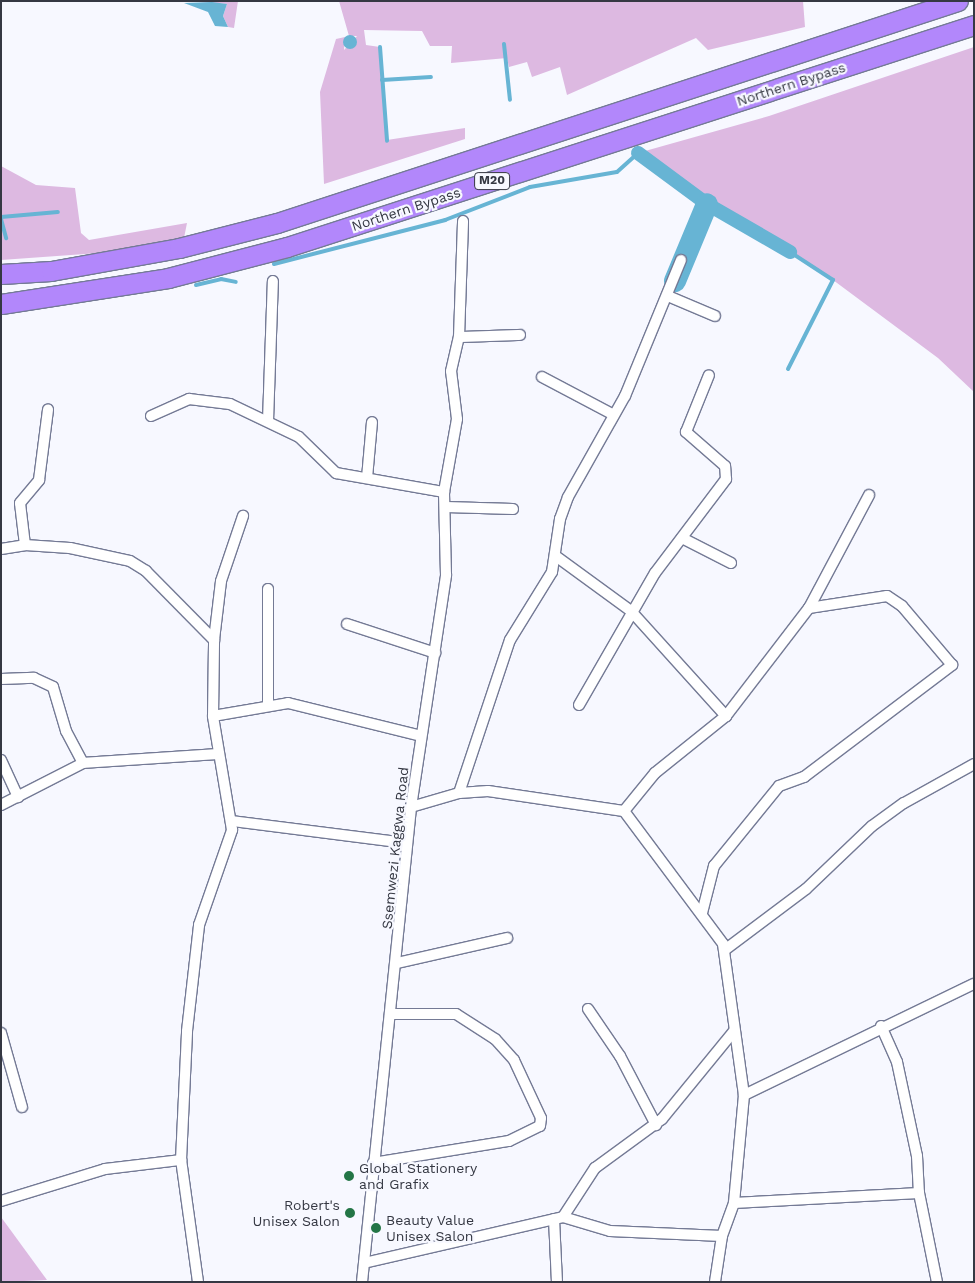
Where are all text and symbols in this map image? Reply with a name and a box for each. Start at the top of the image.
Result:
street label: Northern Bypass [734,58,848,110]
road number: M20 [473,172,511,190]
street label: Northern Bypass [349,183,463,235]
street label: Ssemwezi Kaggwa Road [378,766,412,930]
place label: Global Stationery and Grafix [359,1160,478,1192]
marker: Global Stationery and Grafix [343,1170,355,1182]
place label: Robert's Unisex Salon [252,1197,340,1230]
marker: Robert's Unisex Salon [344,1207,356,1219]
place label: Beauty Value Unisex Salon [386,1212,475,1244]
marker: Beauty Value Unisex Salon [370,1222,382,1234]

